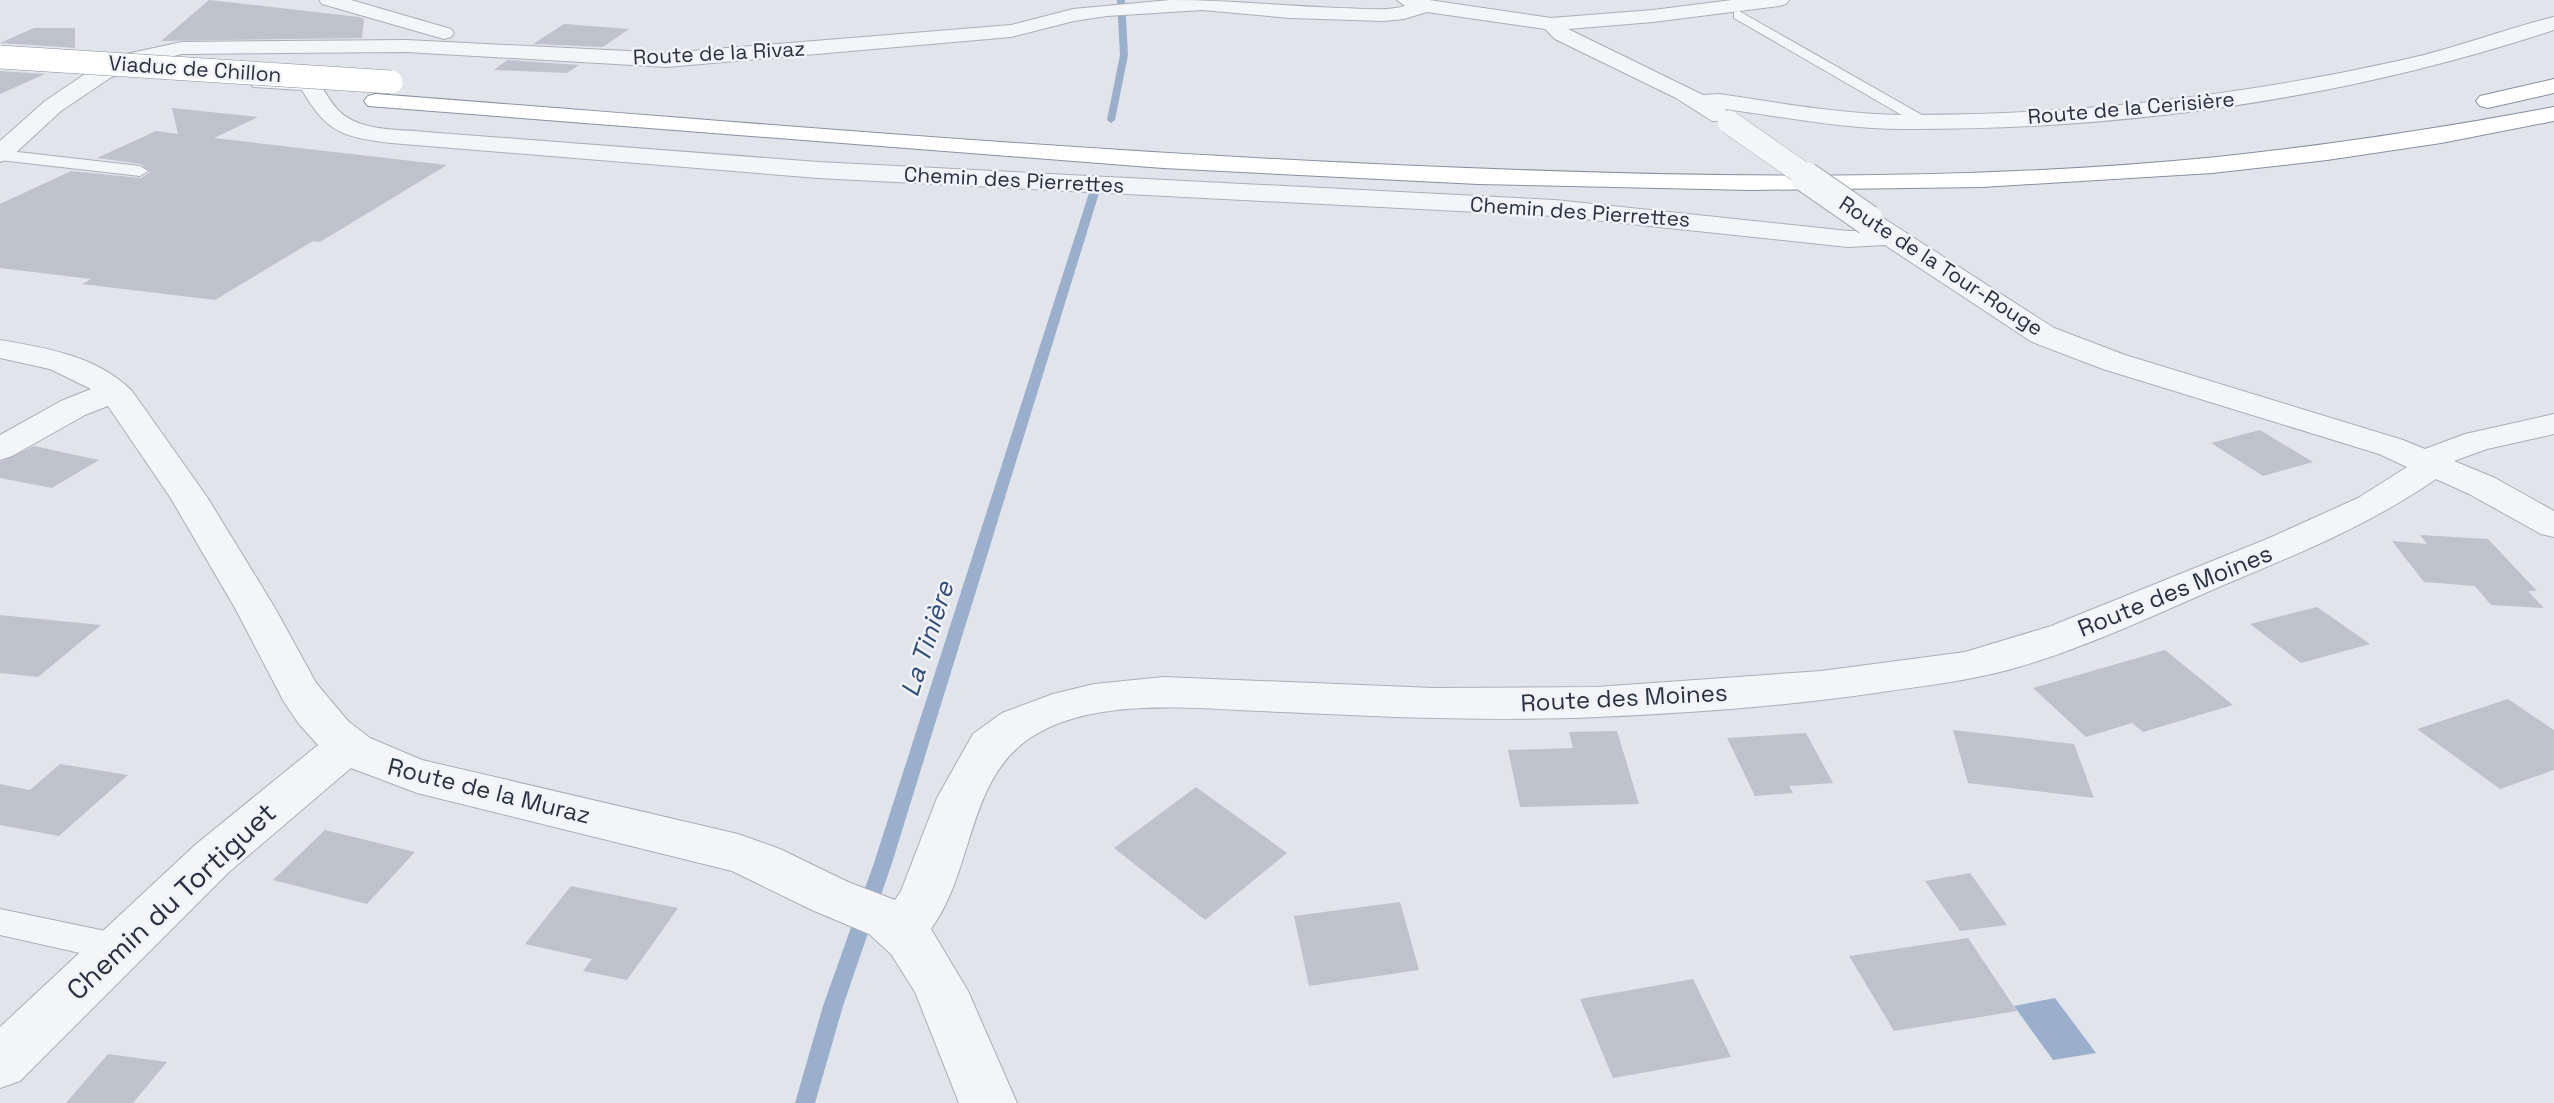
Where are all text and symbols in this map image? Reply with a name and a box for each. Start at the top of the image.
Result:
street label: Route de la Rivaz [632,35,806,70]
street label: Viaduc de Chillon [108,49,282,88]
street label: Route de la Cerisière [2026,85,2236,130]
street label: Chemin des Pierrettes [903,160,1125,199]
street label: Chemin des Pierrettes [1469,190,1691,233]
street label: Route de la Tour-Rouge [1834,190,2048,342]
street label: Route des Moines [2073,537,2277,644]
water label: La Tinière [892,576,962,701]
street label: Route des Moines [1520,677,1728,718]
street label: Route de la Muraz [385,750,594,831]
street label: Chemin du Tortiguet [59,794,283,1008]

